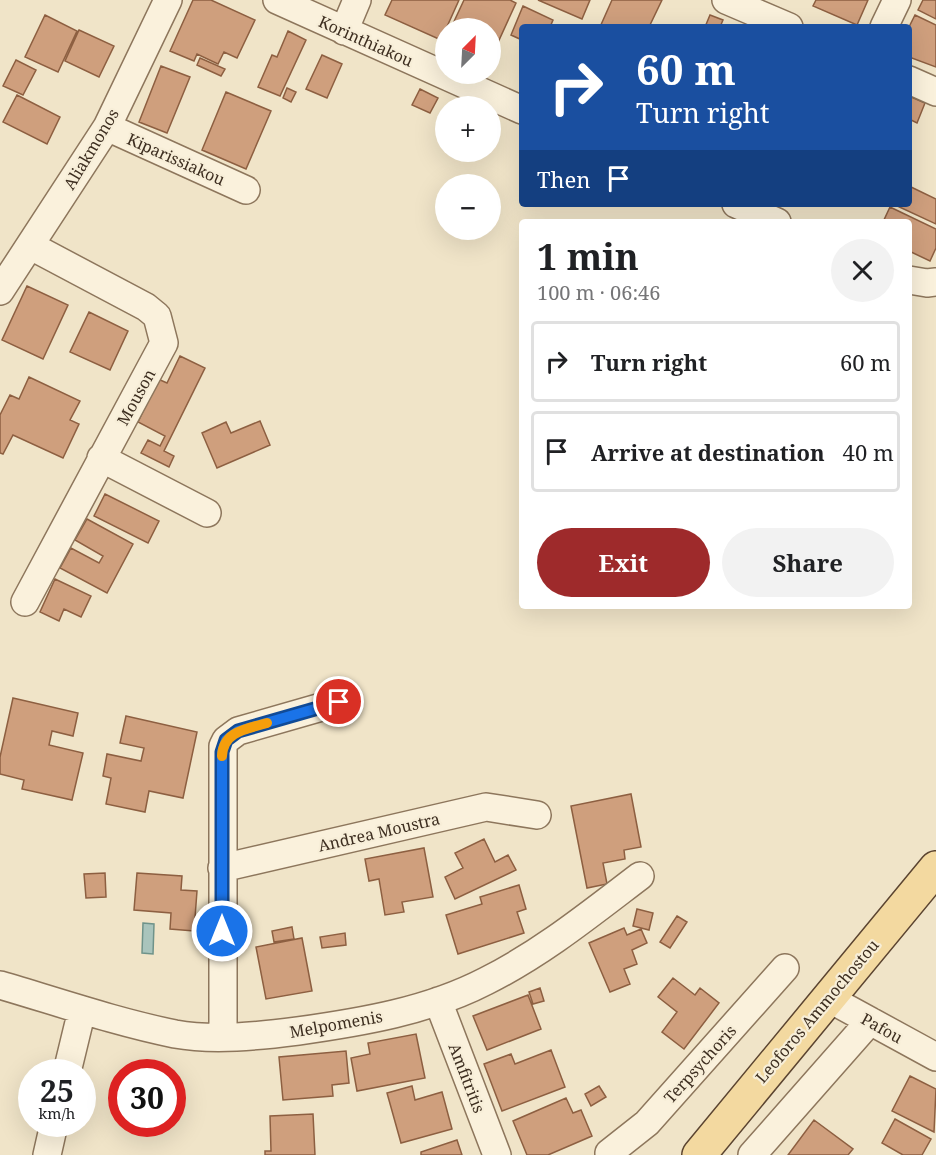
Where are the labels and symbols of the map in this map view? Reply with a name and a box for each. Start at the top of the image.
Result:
street label: Korinthiakou [315,10,417,72]
north arrow [435,18,501,84]
street label: Aliakmonos [58,104,124,194]
street label: Kiparissiakou [124,128,228,190]
street label: Mouson [112,365,160,429]
pin [313,676,364,727]
street label: Andrea Moustra [316,807,442,857]
position arrow [190,899,254,963]
street label: Leoforos Ammochostou [750,934,884,1088]
street label: Melpomenis [288,1005,384,1043]
street label: Pafou [857,1008,907,1048]
street label: Terpsychoris [659,1020,741,1108]
street label: Amfitritis [444,1040,490,1116]
speed limit sign: 30 [108,1059,186,1137]

